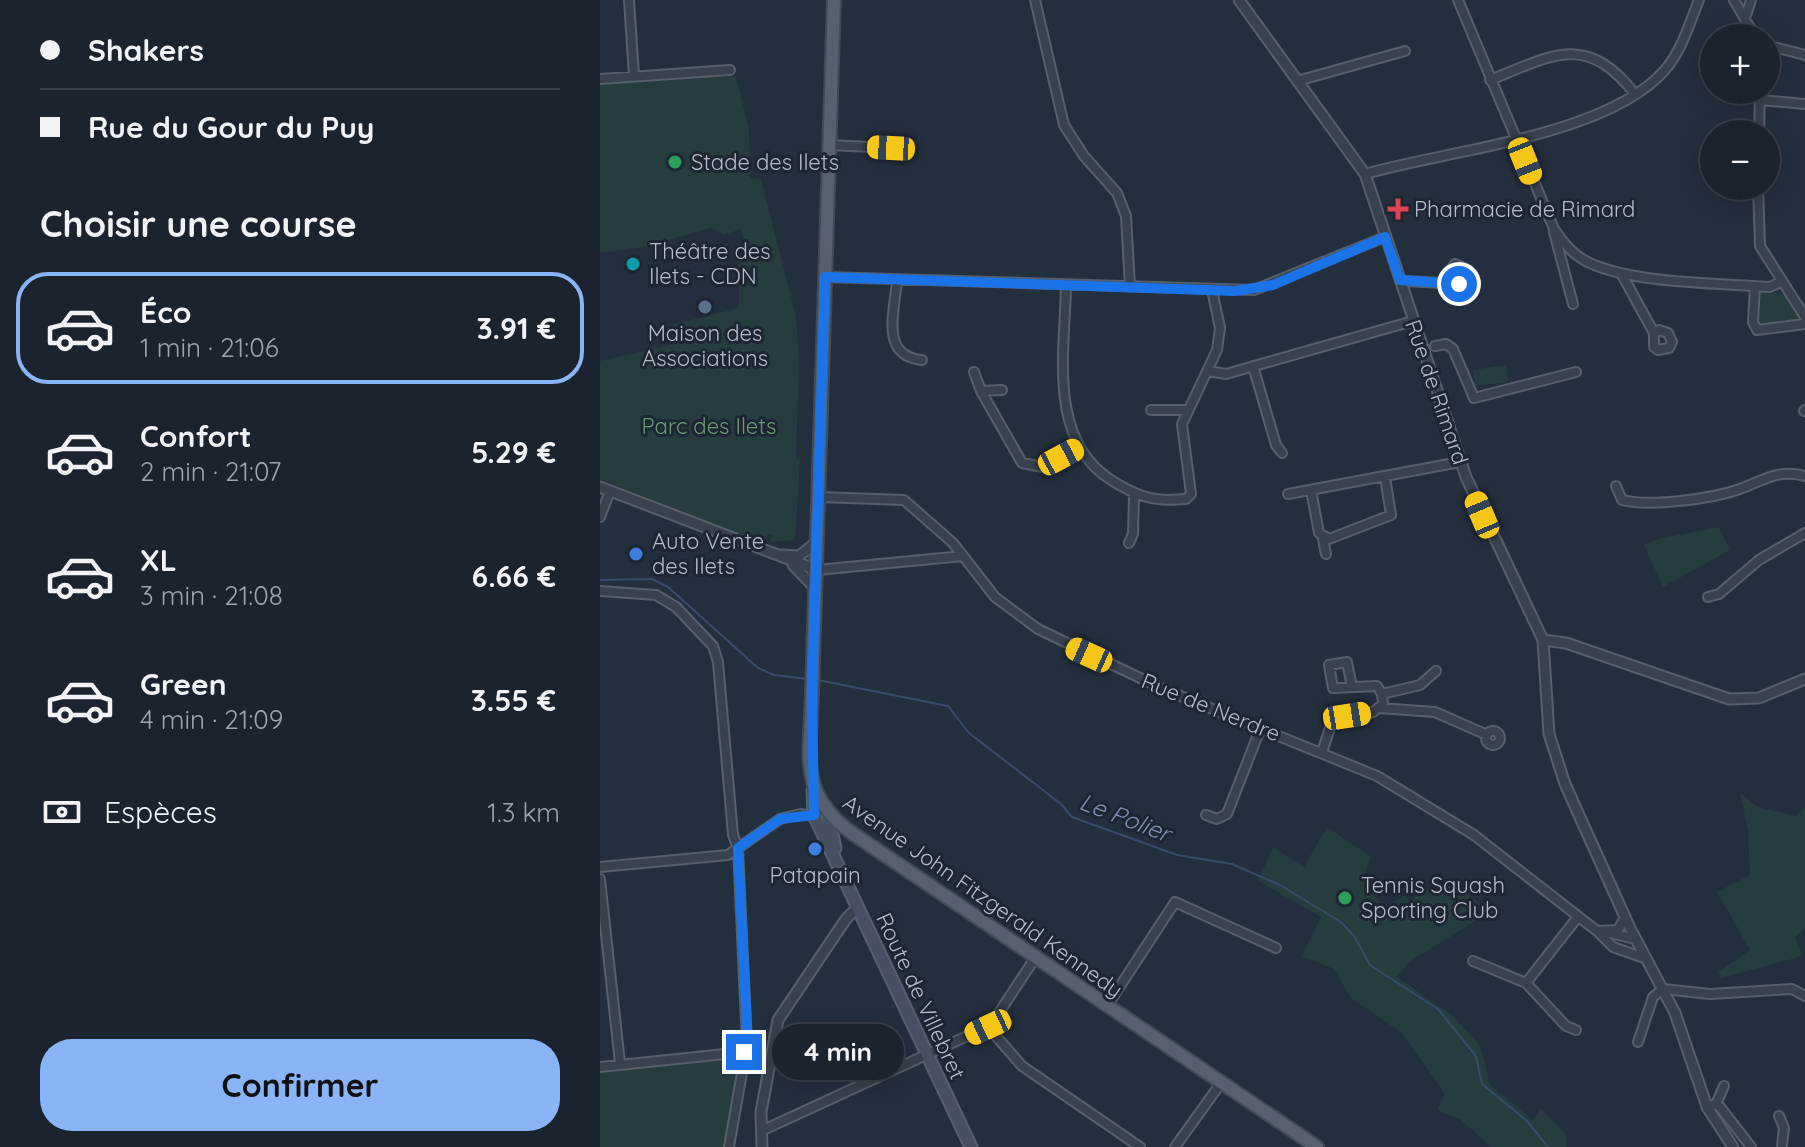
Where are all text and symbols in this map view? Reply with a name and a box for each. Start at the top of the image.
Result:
map controls [1700,24,1780,200]
button: + [1700,24,1780,104]
text: Shakers [88,31,204,69]
text: Rue du Gour du Puy [88,108,374,146]
button: − [1700,120,1780,200]
car [1505,134,1545,188]
car [866,135,916,161]
place label: Stade des Ilets [691,148,839,176]
marker: Stade des Ilets [666,153,684,171]
place label: Pharmacie de Rimard [1414,195,1635,223]
marker: Pharmacie de Rimard [1389,200,1407,218]
text: Choisir une course [40,201,357,246]
place label: Théâtre des Ilets - CDN [649,237,771,290]
marker: Théâtre des Ilets - CDN [624,255,642,273]
route start [1441,266,1477,302]
icon: car [44,292,116,364]
text: Éco [140,293,191,331]
marker: Maison des Associations [696,298,714,316]
text: 3.91 € [477,309,556,347]
street label: Rue de Rimard [1399,316,1475,468]
place label: Maison des Associations [642,319,768,372]
text: 1 min · 21:06 [140,331,279,364]
park label: Parc des Ilets [642,412,776,440]
icon: car [44,416,116,488]
text: Confort [140,417,252,455]
text: 5.29 € [471,433,556,471]
car [1034,435,1088,479]
text: 2 min · 21:07 [140,455,281,488]
car [1462,488,1502,542]
place label: Auto Vente des Ilets [652,527,764,580]
icon: car [44,540,116,612]
text: XL [140,541,177,579]
marker: Auto Vente des Ilets [627,545,645,563]
text: 6.66 € [472,557,556,595]
text: 3 min · 21:08 [140,579,283,612]
car [1062,634,1116,676]
icon: car [44,664,116,736]
text: Green [140,665,227,703]
street label: Rue de Nerdre [1137,666,1285,748]
text: 3.55 € [471,681,556,719]
car [1321,700,1373,732]
text: 4 min · 21:09 [140,703,283,736]
water label: Le Polier [1076,786,1178,849]
street label: Avenue John Fitzgerald Kennedy [838,788,1128,1004]
icon: cash [40,790,84,834]
text: Espèces [104,793,217,831]
text: 1.3 km [487,796,560,829]
marker: Patapain [806,840,824,858]
place label: Patapain [769,861,861,889]
place label: Tennis Squash Sporting Club [1361,871,1505,924]
marker: Tennis Squash Sporting Club [1336,889,1354,907]
street label: Route de Villebret [870,908,972,1084]
car [961,1006,1015,1048]
callout: 4 min [772,1024,904,1080]
route end [726,1034,762,1070]
text: 4 min [804,1035,872,1068]
button: Confirmer [40,1039,560,1131]

